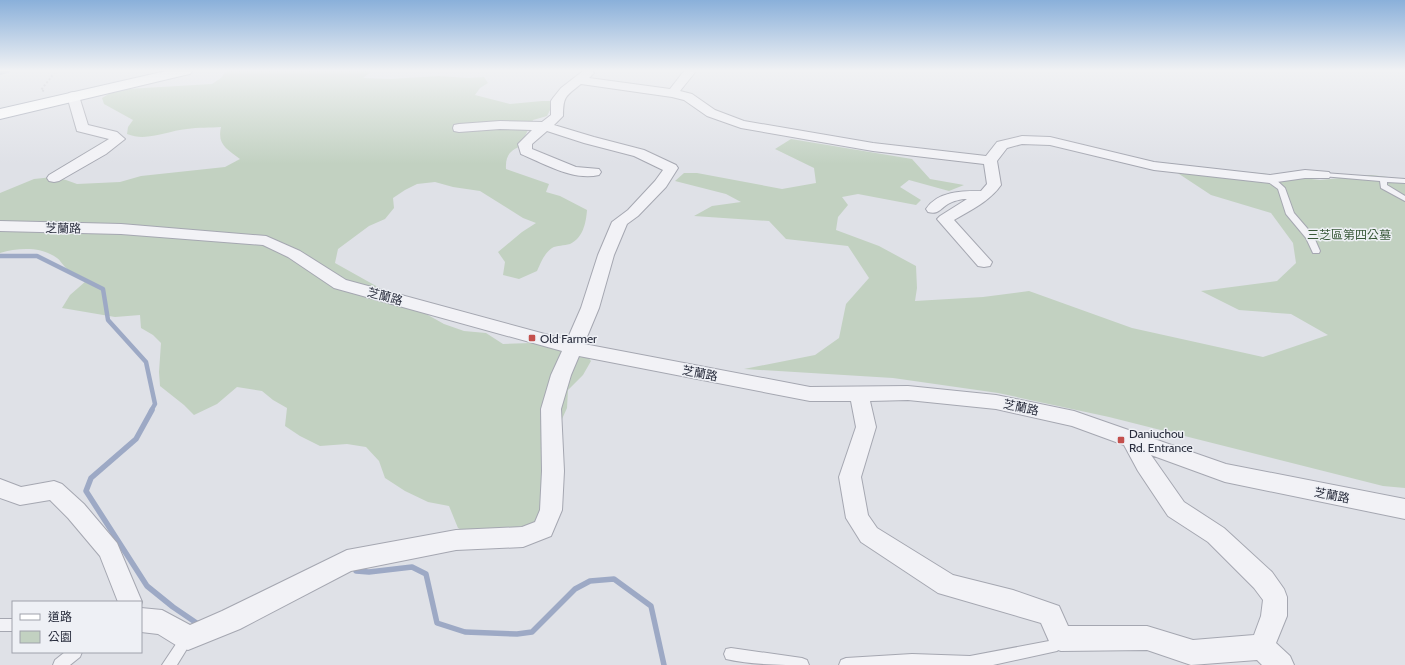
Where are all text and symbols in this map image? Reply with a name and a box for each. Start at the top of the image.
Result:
street label: 芝蘭路 [45,220,81,236]
park label: 三芝區第四公墓 [1307,227,1391,242]
street label: 芝蘭路 [366,284,404,308]
place label: Old Farmer [540,331,597,346]
marker: Old Farmer [527,333,537,343]
street label: 芝蘭路 [681,362,719,384]
street label: 芝蘭路 [1002,396,1040,418]
place label: Daniuchou Rd. Entrance [1129,426,1193,455]
marker: Daniuchou Rd. Entrance [1116,435,1126,445]
street label: 芝蘭路 [1313,484,1351,506]
legend [12,601,142,653]
text: 道路 [48,609,72,624]
text: 公園 [48,629,72,644]

